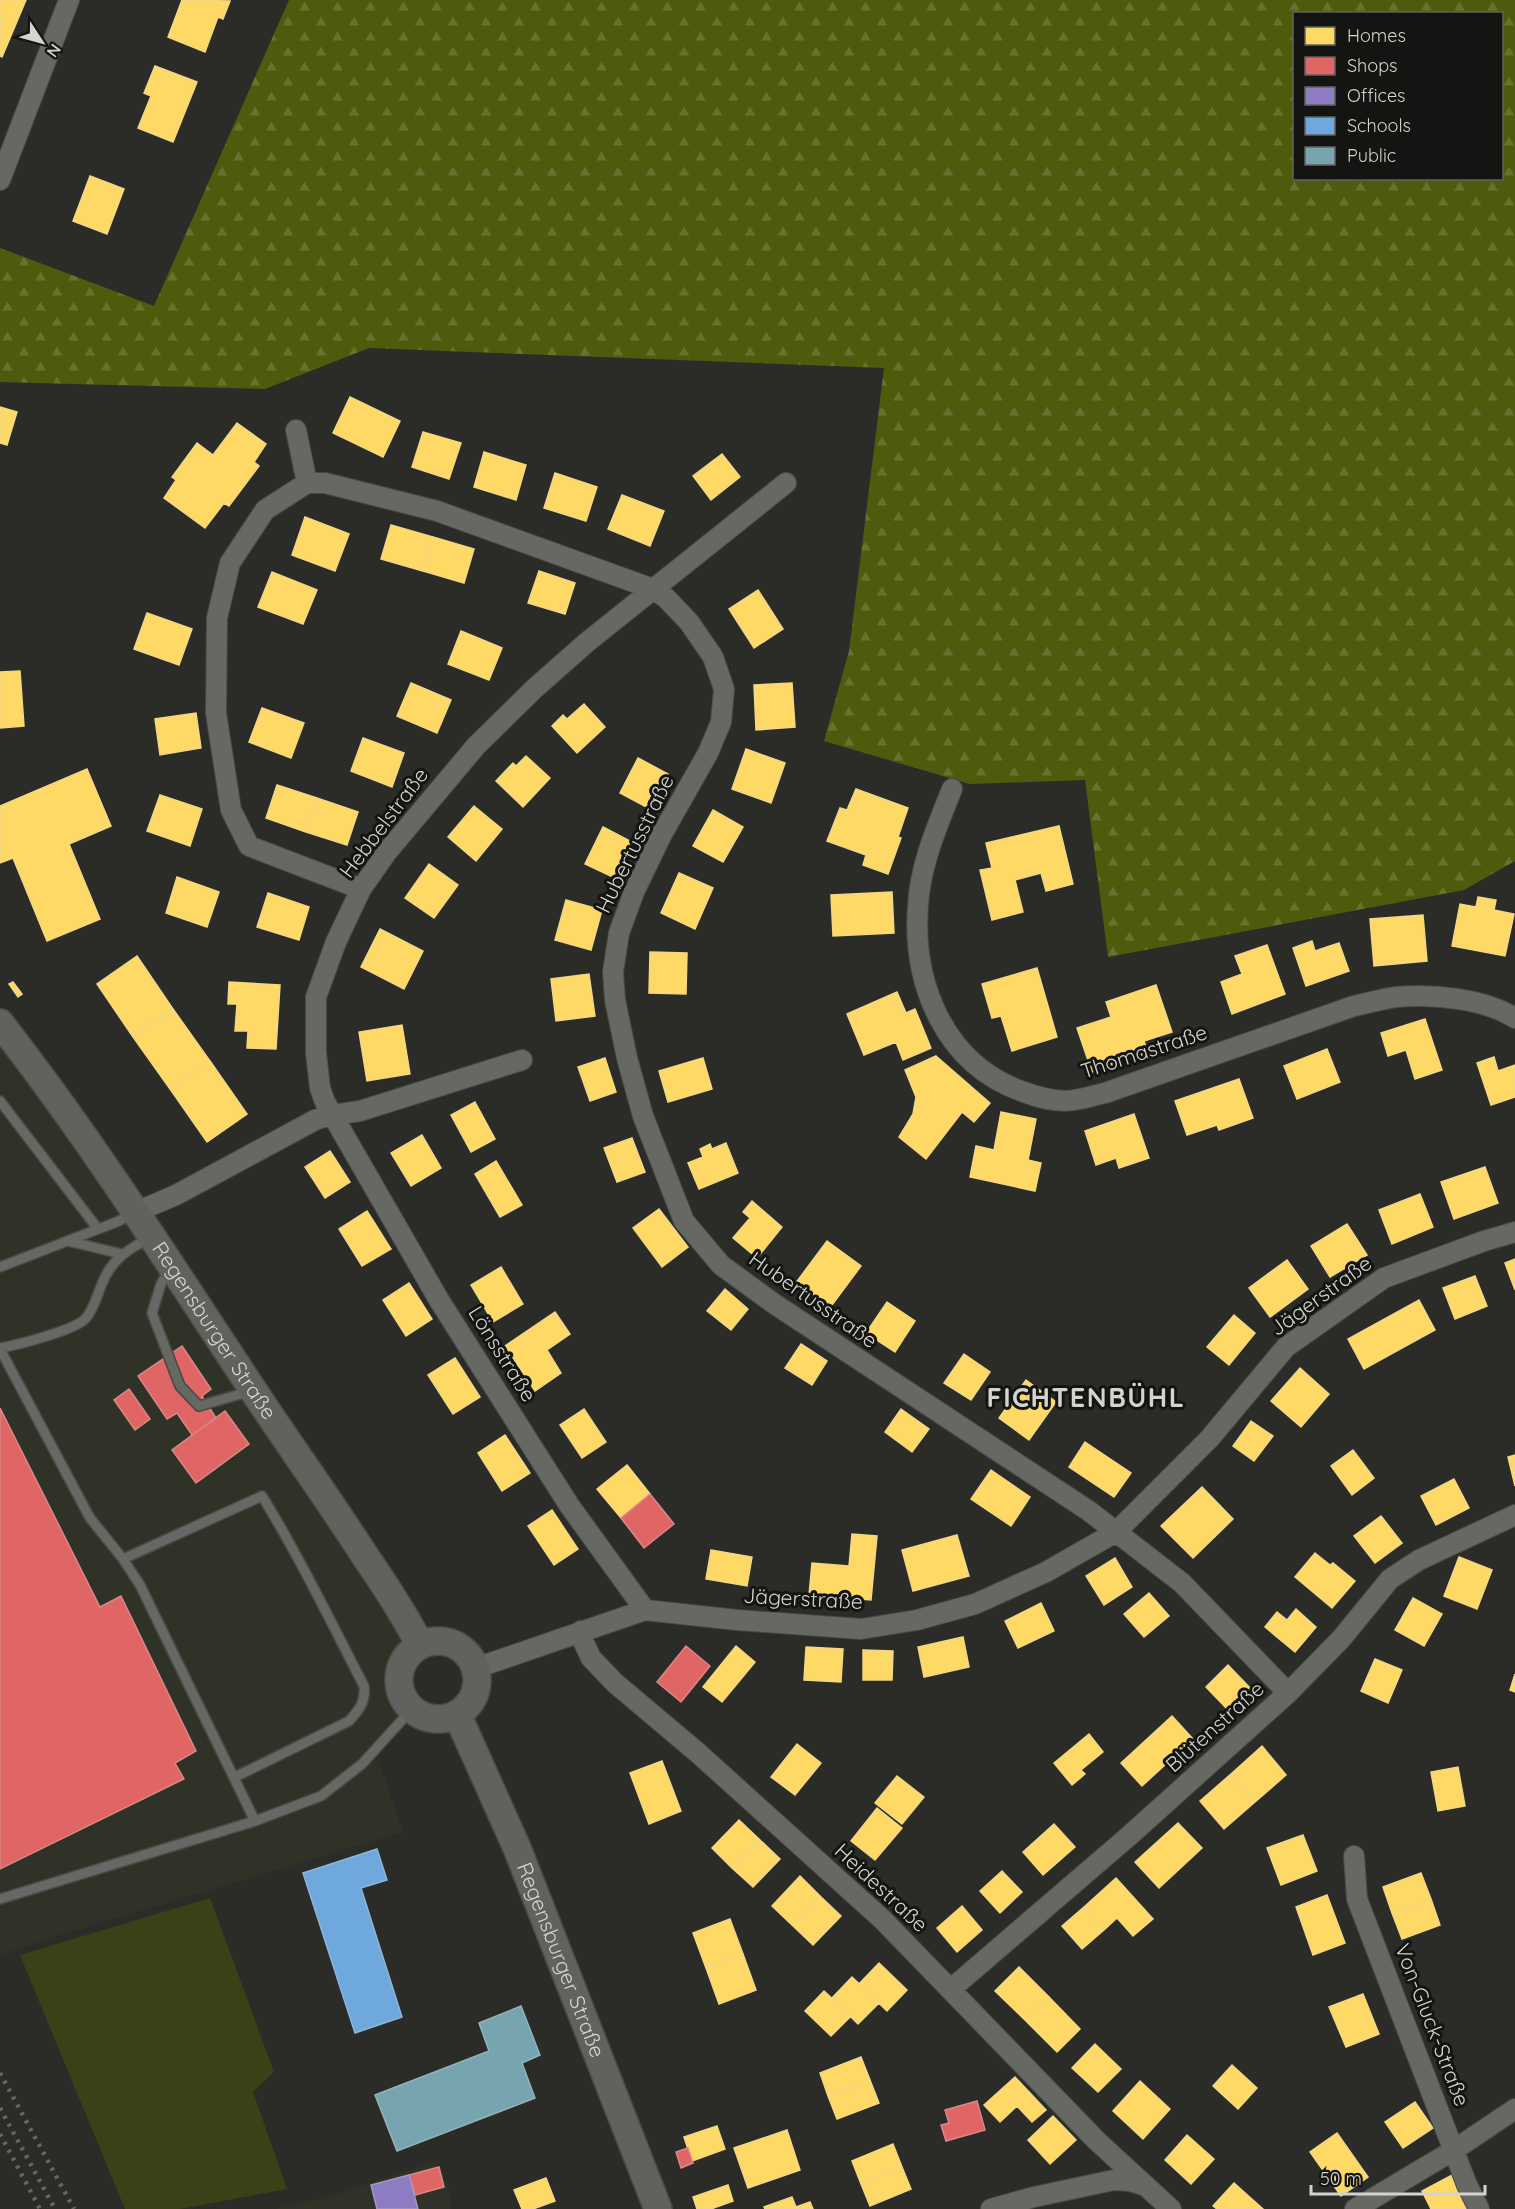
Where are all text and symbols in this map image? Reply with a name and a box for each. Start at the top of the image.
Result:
north arrow [12,12,72,72]
legend [1293,12,1503,180]
text: Homes [1347,24,1406,47]
text: N [43,40,66,61]
text: Shops [1347,54,1398,77]
text: Offices [1347,84,1406,107]
text: Schools [1347,114,1411,137]
text: Public [1347,144,1396,167]
street label: Hebbelstraße [333,762,433,883]
street label: Hubertusstraße [589,770,679,917]
street label: Thomastraße [1077,1018,1210,1084]
street label: Regensburger Straße [147,1237,283,1424]
street label: Hubertusstraße [744,1245,883,1353]
street label: Jägerstraße [1264,1250,1376,1341]
street label: Lönsstraße [463,1301,542,1406]
district label: FICHTENBÜHL [987,1380,1185,1414]
street label: Jägerstraße [743,1582,863,1614]
street label: Blütenstraße [1160,1675,1269,1777]
street label: Heidestraße [830,1837,934,1937]
street label: Regensburger Straße [512,1858,611,2061]
street label: Von-Gluck-Straße [1390,1940,1476,2110]
scale bar [1311,2158,1485,2196]
text: 50 m [1320,2167,1362,2190]

